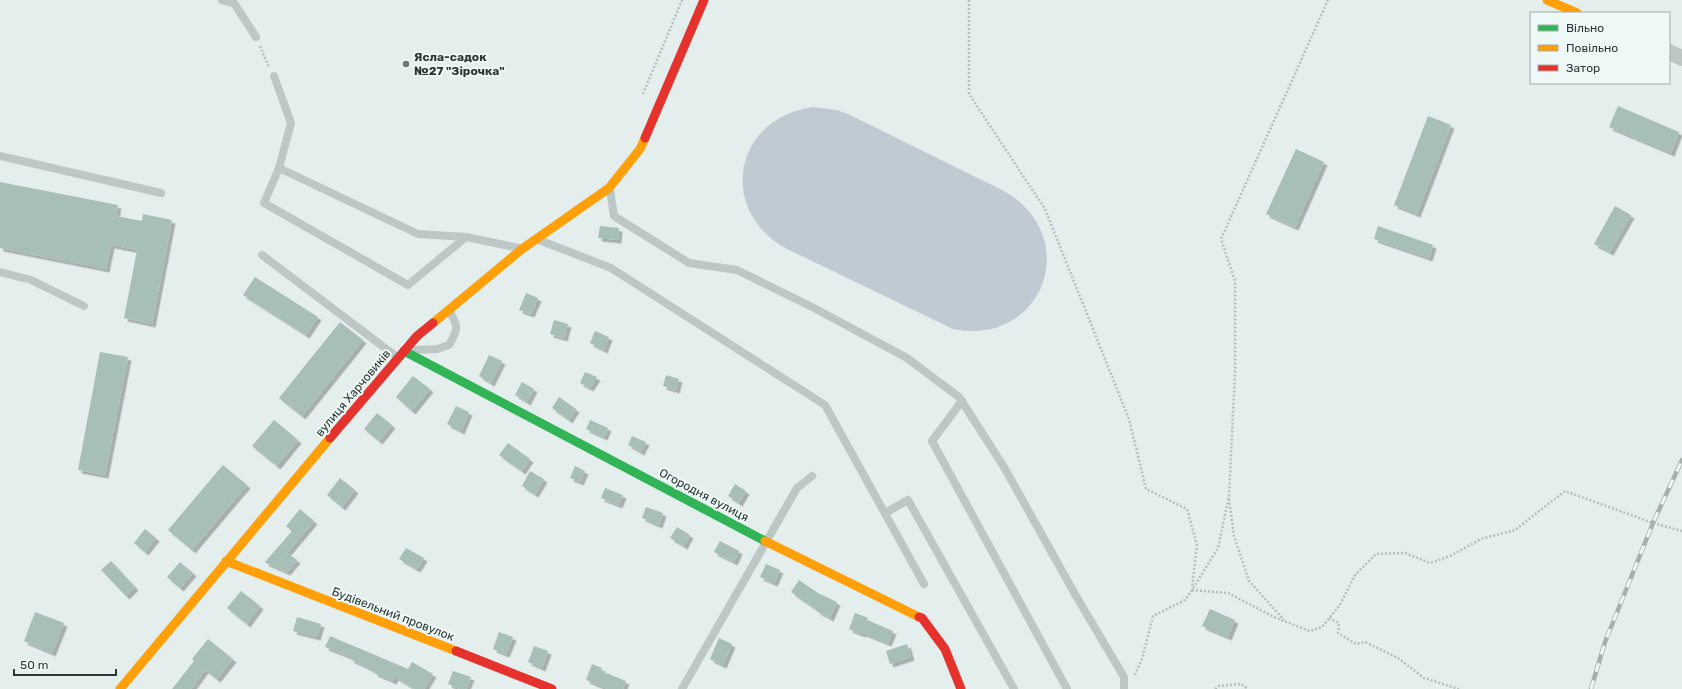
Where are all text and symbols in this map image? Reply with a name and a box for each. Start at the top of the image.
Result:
legend [1530,12,1670,84]
text: Вільно [1566,21,1604,35]
text: Повільно [1566,41,1618,55]
place label: Ясла-садок №27 "Зірочка" [414,50,505,78]
marker: Ясла-садок №27 "Зірочка" [401,59,411,69]
text: Затор [1566,61,1600,75]
street label: вулиця Харчовиків [313,347,394,439]
street label: Огородня вулиця [657,466,751,524]
street label: Будівельний провулок [330,584,457,644]
scale bar [14,651,116,677]
text: 50 m [20,658,48,672]

